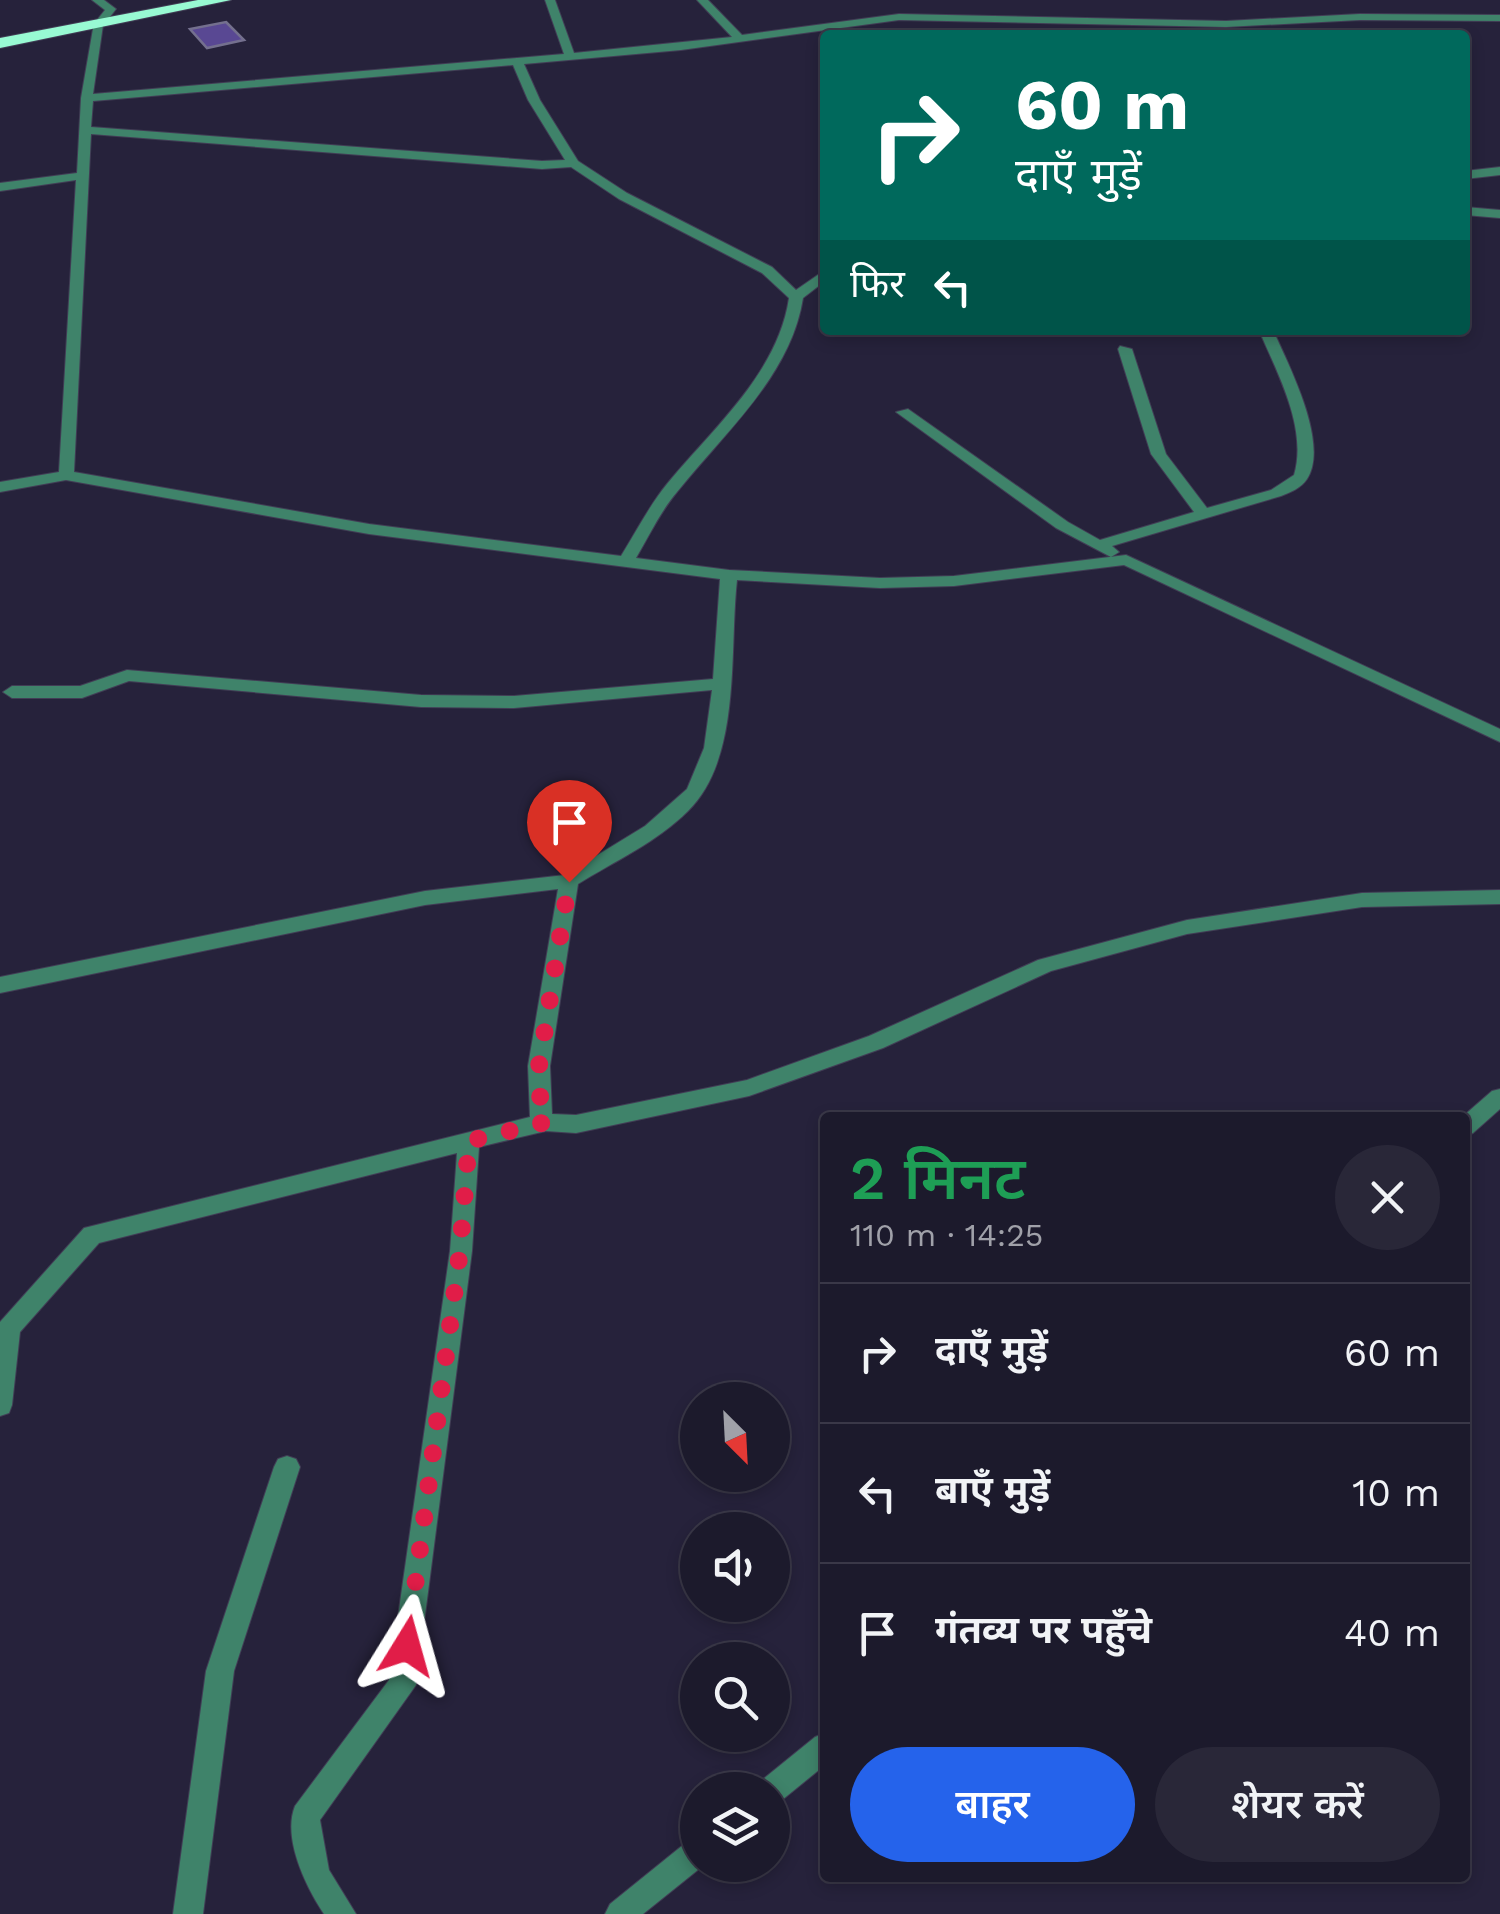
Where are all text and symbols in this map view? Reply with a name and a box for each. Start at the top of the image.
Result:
text: 60 m [1015,64,1189,146]
icon: right [850,70,980,200]
text: दाएँ मुड़ें [1015,148,1142,201]
icon: left [925,260,980,315]
text: फिर [850,262,905,306]
pin [527,780,612,883]
icon: arrive [542,795,597,850]
text: 2 मिनट [850,1143,1026,1214]
button: close [1335,1145,1440,1250]
text: 110 m · 14:25 [850,1216,1043,1254]
icon: right [850,1326,905,1381]
text: दाएँ मुड़ें [935,1328,1048,1372]
text: 60 m [1344,1331,1440,1375]
north arrow [680,1382,790,1492]
map controls [680,1382,790,1882]
icon: left [850,1466,905,1521]
text: बाएँ मुड़ें [935,1468,1050,1512]
text: 10 m [1352,1471,1440,1515]
button: sound [680,1512,790,1622]
position arrow [355,1594,459,1698]
icon: arrive [850,1606,905,1661]
text: गंतव्य पर पहुँचे [935,1608,1152,1652]
text: 40 m [1344,1611,1440,1655]
button: search [680,1642,790,1752]
button: बाहर [850,1747,1135,1862]
button: शेयर करें [1155,1747,1440,1862]
button: layers [680,1772,790,1882]

